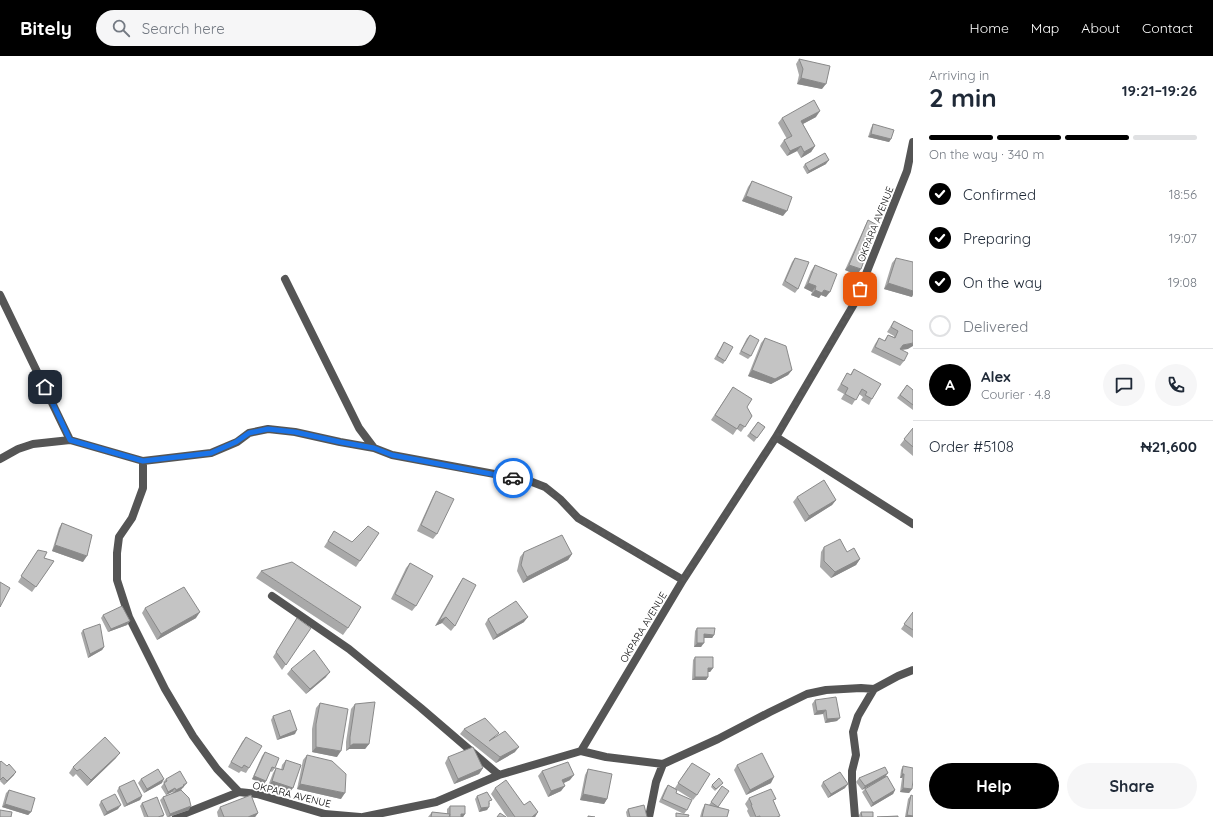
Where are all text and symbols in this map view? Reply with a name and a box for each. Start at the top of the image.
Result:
search box [96,10,376,46]
text: Bitely [20,16,72,40]
icon: search [110,17,132,39]
text: Search here [142,19,225,38]
text: Home [970,19,1009,37]
text: Map [1031,19,1059,37]
text: About [1081,19,1120,37]
text: Contact [1142,19,1193,37]
text: Arriving in [929,67,989,83]
text: 2 min [929,81,997,114]
text: 19:21–19:26 [1122,81,1197,100]
text: On the way · 340 m [929,146,1044,162]
icon: check [929,183,951,205]
street label: OKPARA AVENUE [854,184,897,264]
text: Confirmed [963,185,1036,204]
text: 18:56 [1169,186,1197,202]
icon: check [929,227,951,249]
text: Preparing [963,229,1031,248]
text: 19:07 [1169,230,1197,246]
icon: check [929,271,951,293]
pin [843,272,877,306]
text: On the way [963,273,1042,292]
text: 19:08 [1168,274,1197,290]
icon: bag [849,278,871,300]
text: Delivered [963,317,1028,336]
button: chat [1103,364,1145,406]
button: phone [1155,364,1197,406]
text: Alex [981,367,1011,386]
pin [28,370,62,404]
text: A [945,375,955,394]
icon: home [34,376,56,398]
text: Courier · 4.8 [981,386,1051,402]
text: Order #5108 [929,437,1014,456]
text: ₦21,600 [1141,437,1197,456]
courier [493,458,533,498]
icon: car [502,467,524,489]
street label: OKPARA AVENUE [617,589,670,665]
button: Help [929,763,1059,809]
button: Share [1067,763,1197,809]
street label: OKPARA AVENUE [251,778,333,811]

